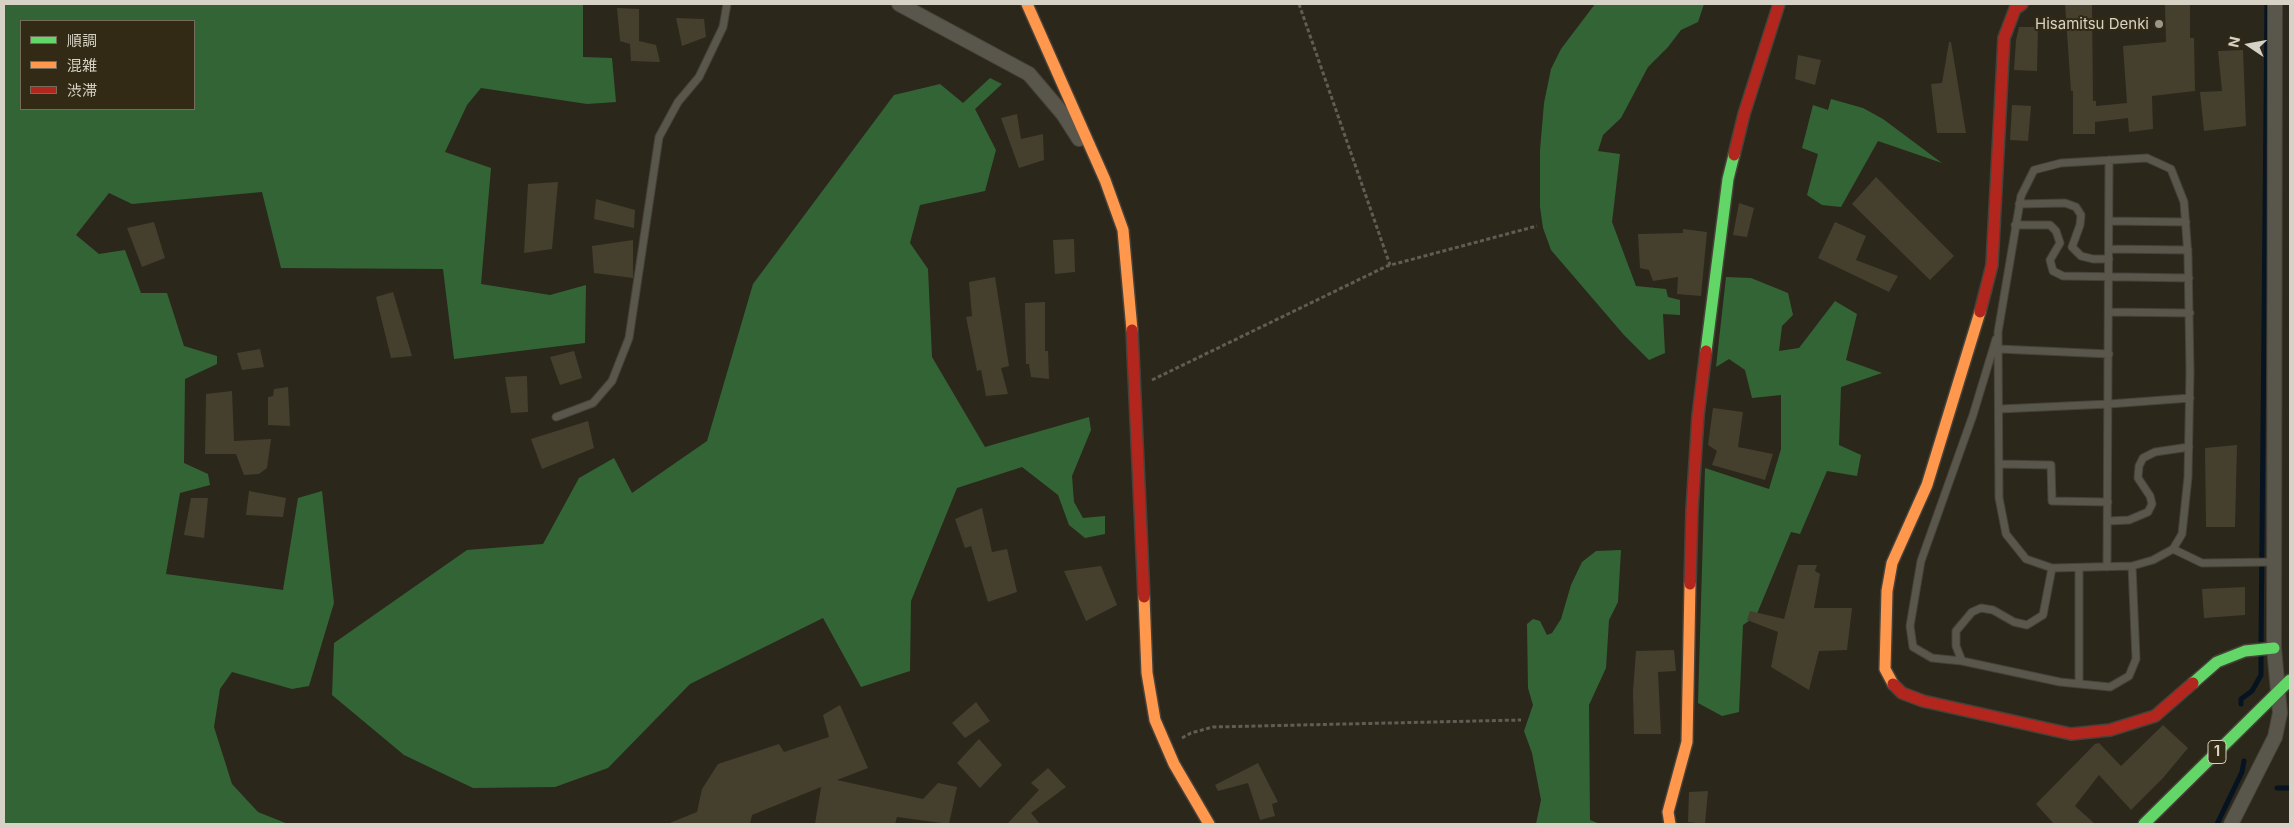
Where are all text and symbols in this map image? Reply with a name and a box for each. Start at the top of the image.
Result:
place label: Hisamitsu Denki [2035,15,2149,33]
marker: Hisamitsu Denki [2153,18,2165,30]
legend [20,20,195,110]
north arrow [2224,20,2274,70]
text: 順調 [67,31,97,50]
text: N [2224,35,2243,49]
text: 混雑 [67,56,97,75]
text: 渋滞 [67,81,97,100]
road number: 1 [2208,740,2226,764]

